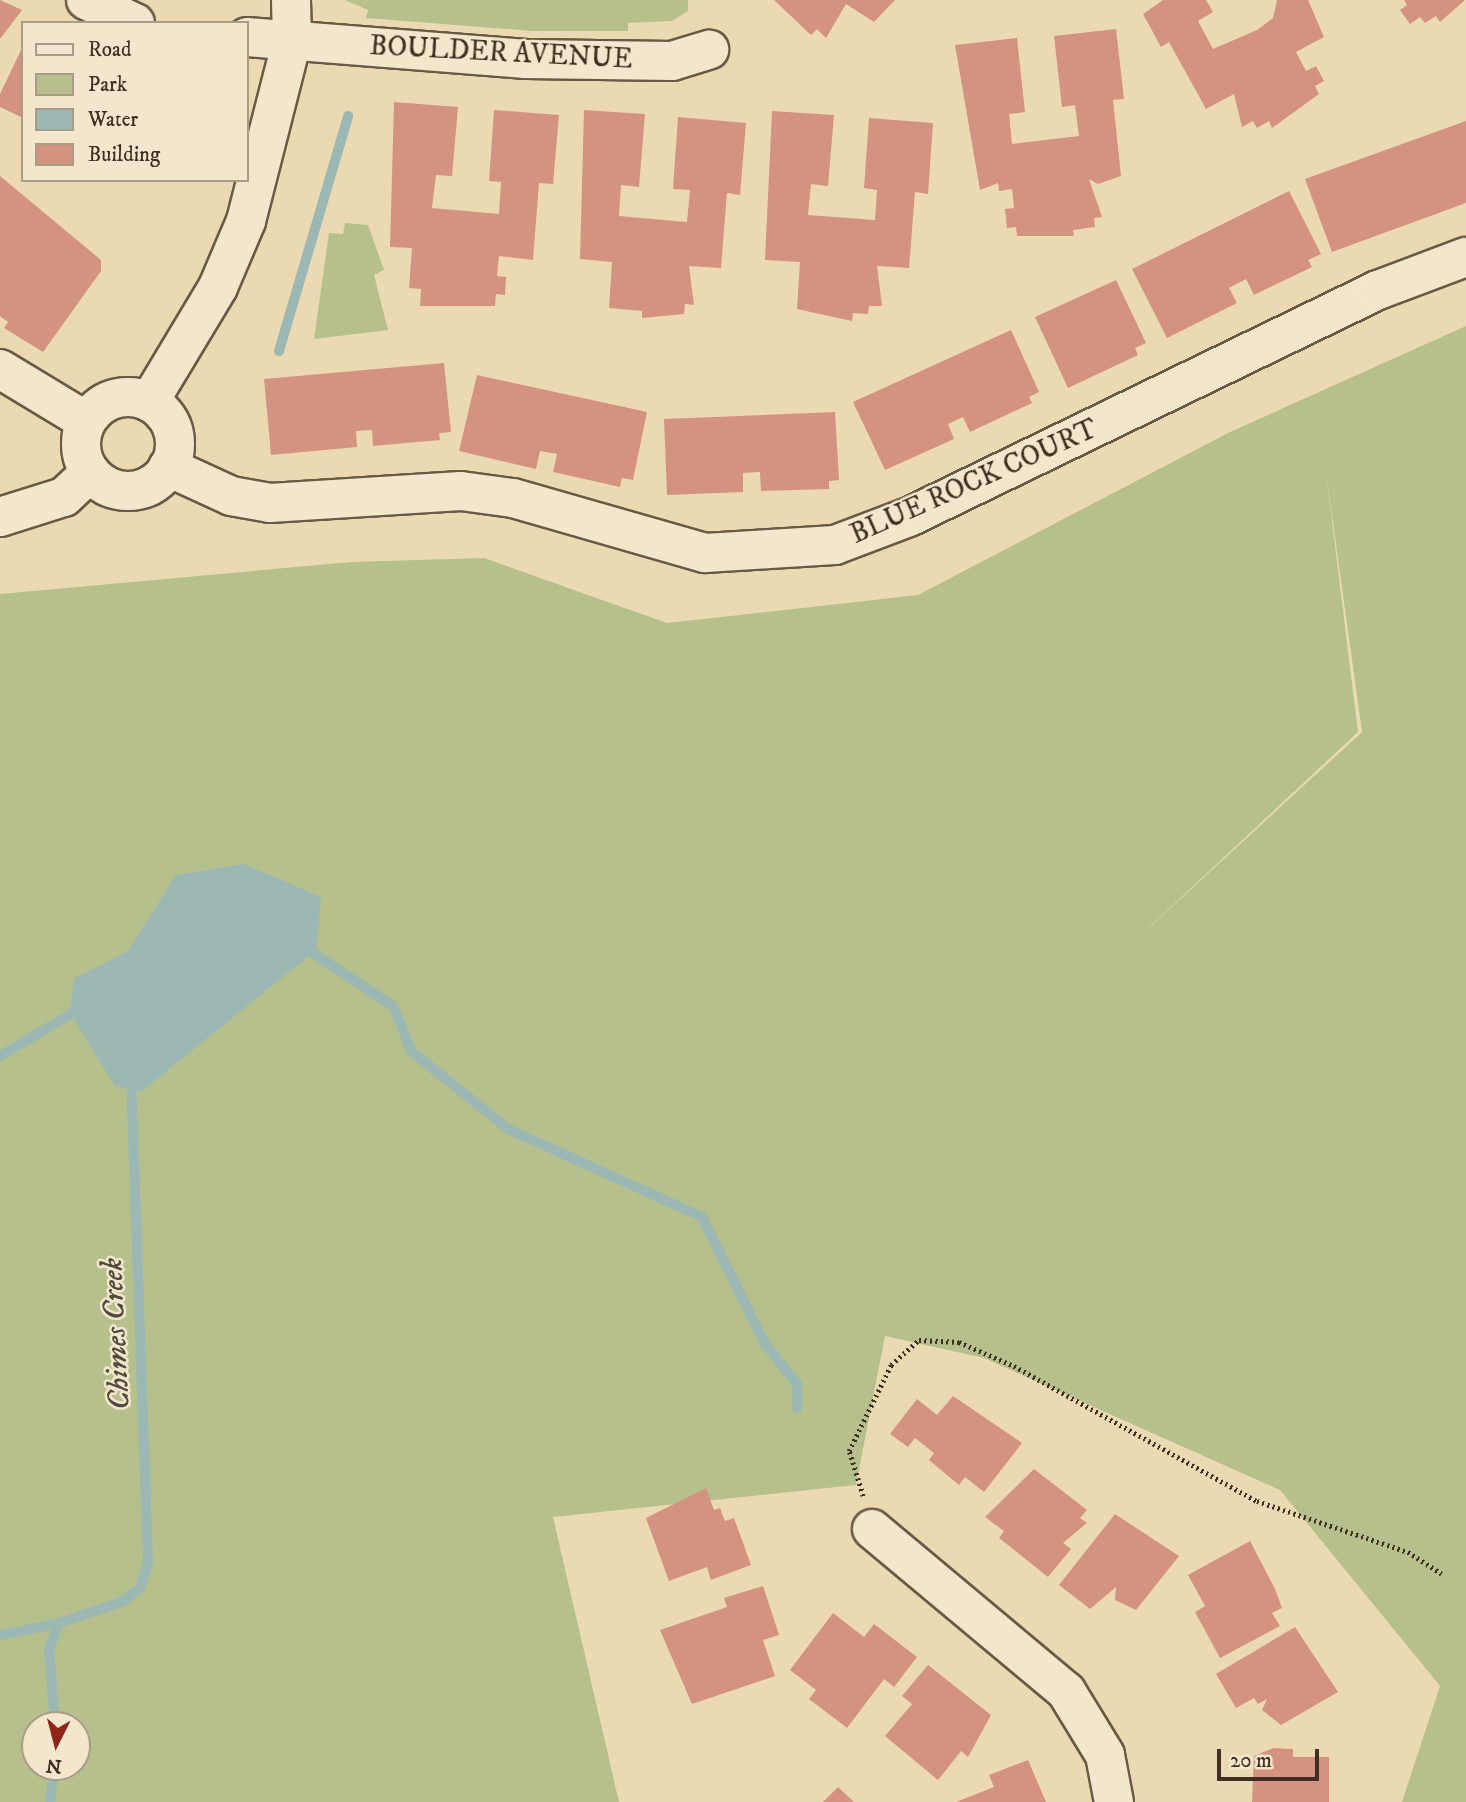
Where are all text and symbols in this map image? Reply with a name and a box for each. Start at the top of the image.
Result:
legend [21,21,248,182]
street label: BOULDER AVENUE [369,29,633,77]
text: Road [88,37,132,63]
text: Park [88,72,127,98]
text: Water [88,107,138,133]
text: Building [88,142,160,168]
street label: BLUE ROCK COURT [845,412,1103,552]
water label: Chimes Creek [95,1257,139,1411]
north arrow [21,1711,91,1781]
scale bar [1221,1736,1322,1780]
text: 20 m [1230,1748,1272,1774]
text: N [45,1753,63,1778]

